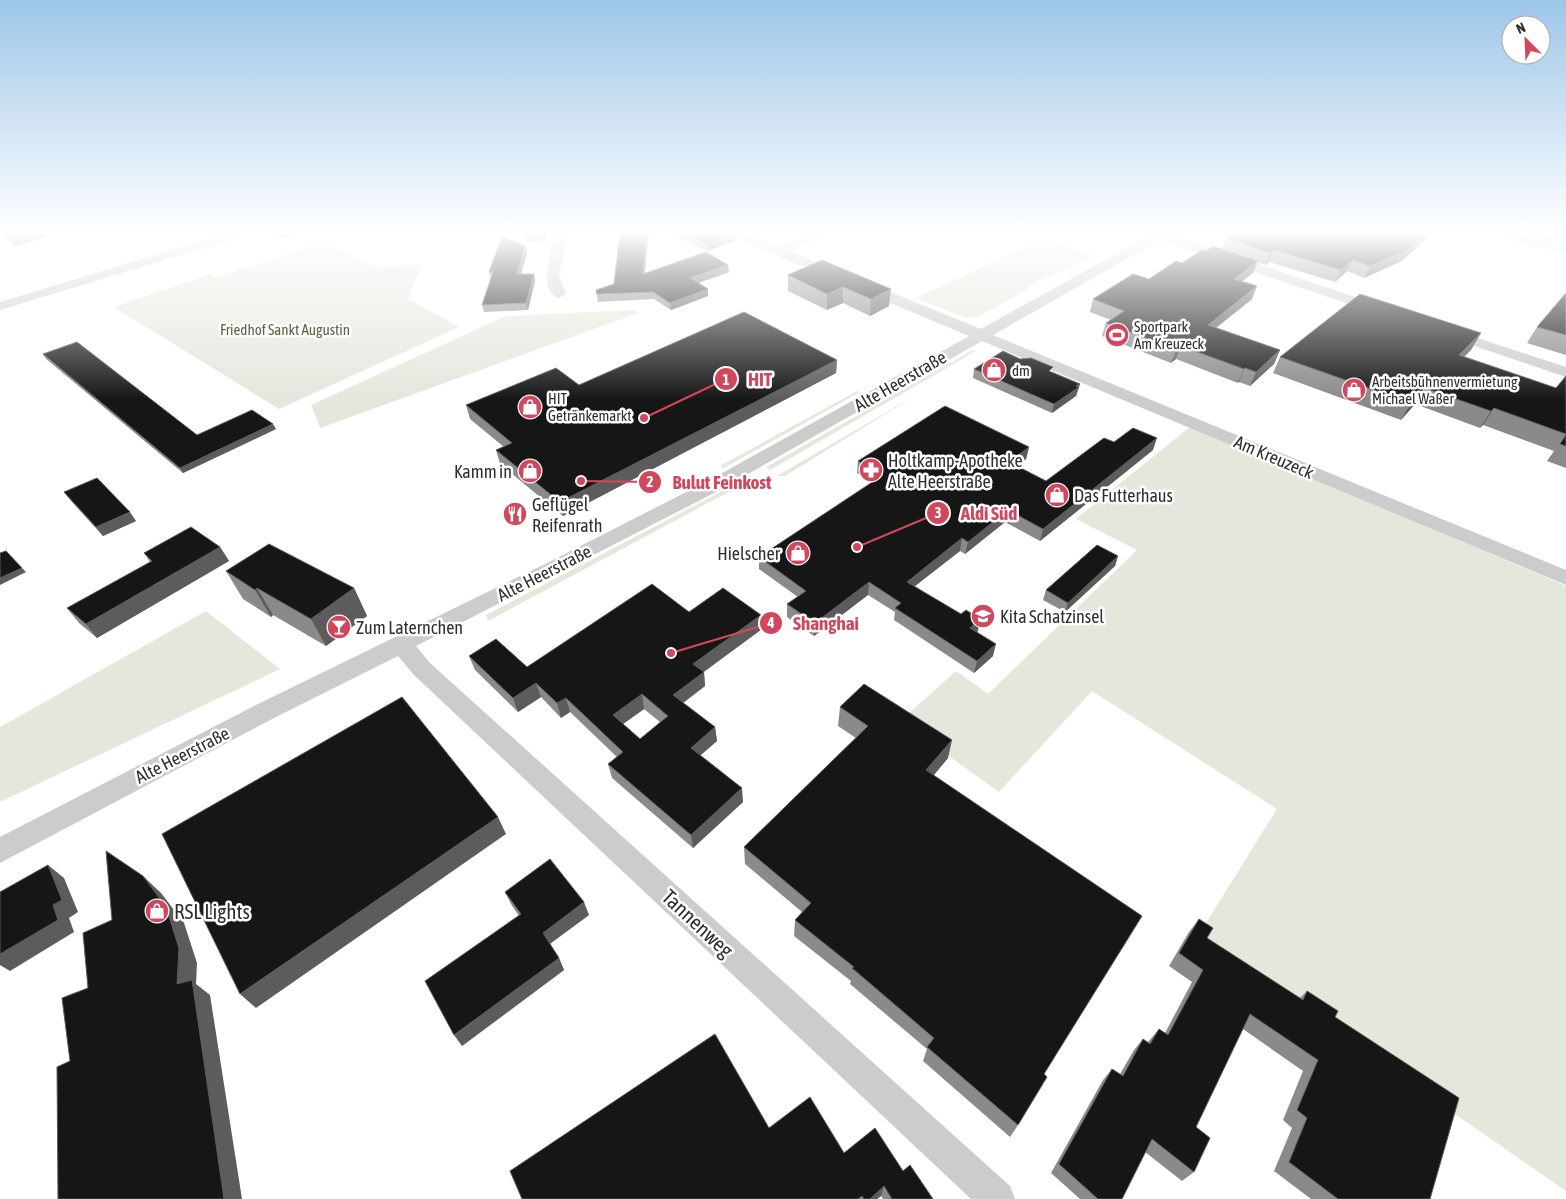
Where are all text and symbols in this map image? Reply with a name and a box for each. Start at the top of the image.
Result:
north arrow [1501,15,1551,65]
text: N [1514,19,1528,37]
place label: Sportpark Am Kreuzeck [1134,318,1205,352]
park label: Friedhof Sankt Augustin [220,321,350,338]
sports icon: Sportpark Am Kreuzeck [1104,322,1130,348]
street label: Alte Heerstraße [850,346,950,416]
shop icon: dm [981,357,1007,383]
callout: HIT [713,362,783,396]
place label: dm [1012,362,1030,379]
text: HIT [748,368,773,390]
text: 1 [722,371,730,388]
place label: Arbeitsbühnenvermietung Michael Waßer [1372,373,1518,407]
shop icon: Arbeitsbühnenvermietung Michael Waßer [1341,377,1367,403]
place label: HIT Getränkemarkt [548,390,632,424]
shop icon: HIT Getränkemarkt [517,394,543,420]
street label: Am Kreuzeck [1231,431,1317,483]
place label: Holtkamp-Apotheke Alte Heerstraße [888,450,1023,492]
pharmacy icon: Holtkamp-Apotheke Alte Heerstraße [858,457,884,483]
shop icon: Kamm in [517,458,543,484]
place label: Kamm in [454,461,512,482]
callout: Bulut Feinkost [637,465,781,499]
text: Bulut Feinkost [672,471,772,493]
text: 2 [646,473,654,490]
shop icon: Das Futterhaus [1044,482,1070,508]
place label: Das Futterhaus [1074,485,1173,506]
place label: Geflügel Reifenrath [532,494,602,536]
callout: Aldi Süd [926,496,1027,530]
restaurant icon: Geflügel Reifenrath [502,501,528,527]
text: Aldi Süd [960,502,1017,524]
text: 3 [934,504,942,521]
street label: Alte Heerstraße [493,540,595,606]
shop icon: Hielscher [785,540,811,566]
place label: Hielscher [717,543,781,564]
school or university icon: Kita Schatzinsel [970,603,996,629]
callout: Shanghai [758,606,869,640]
place label: Kita Schatzinsel [1000,606,1104,627]
text: Shanghai [793,612,859,634]
bar icon: Zum Laternchen [326,614,352,640]
text: 4 [766,614,775,631]
place label: Zum Laternchen [356,617,463,638]
street label: Alte Heerstraße [131,722,233,788]
street label: Tannenweg [657,884,739,962]
shop icon: RSL Lights [144,898,170,924]
place label: RSL Lights [174,899,250,923]

